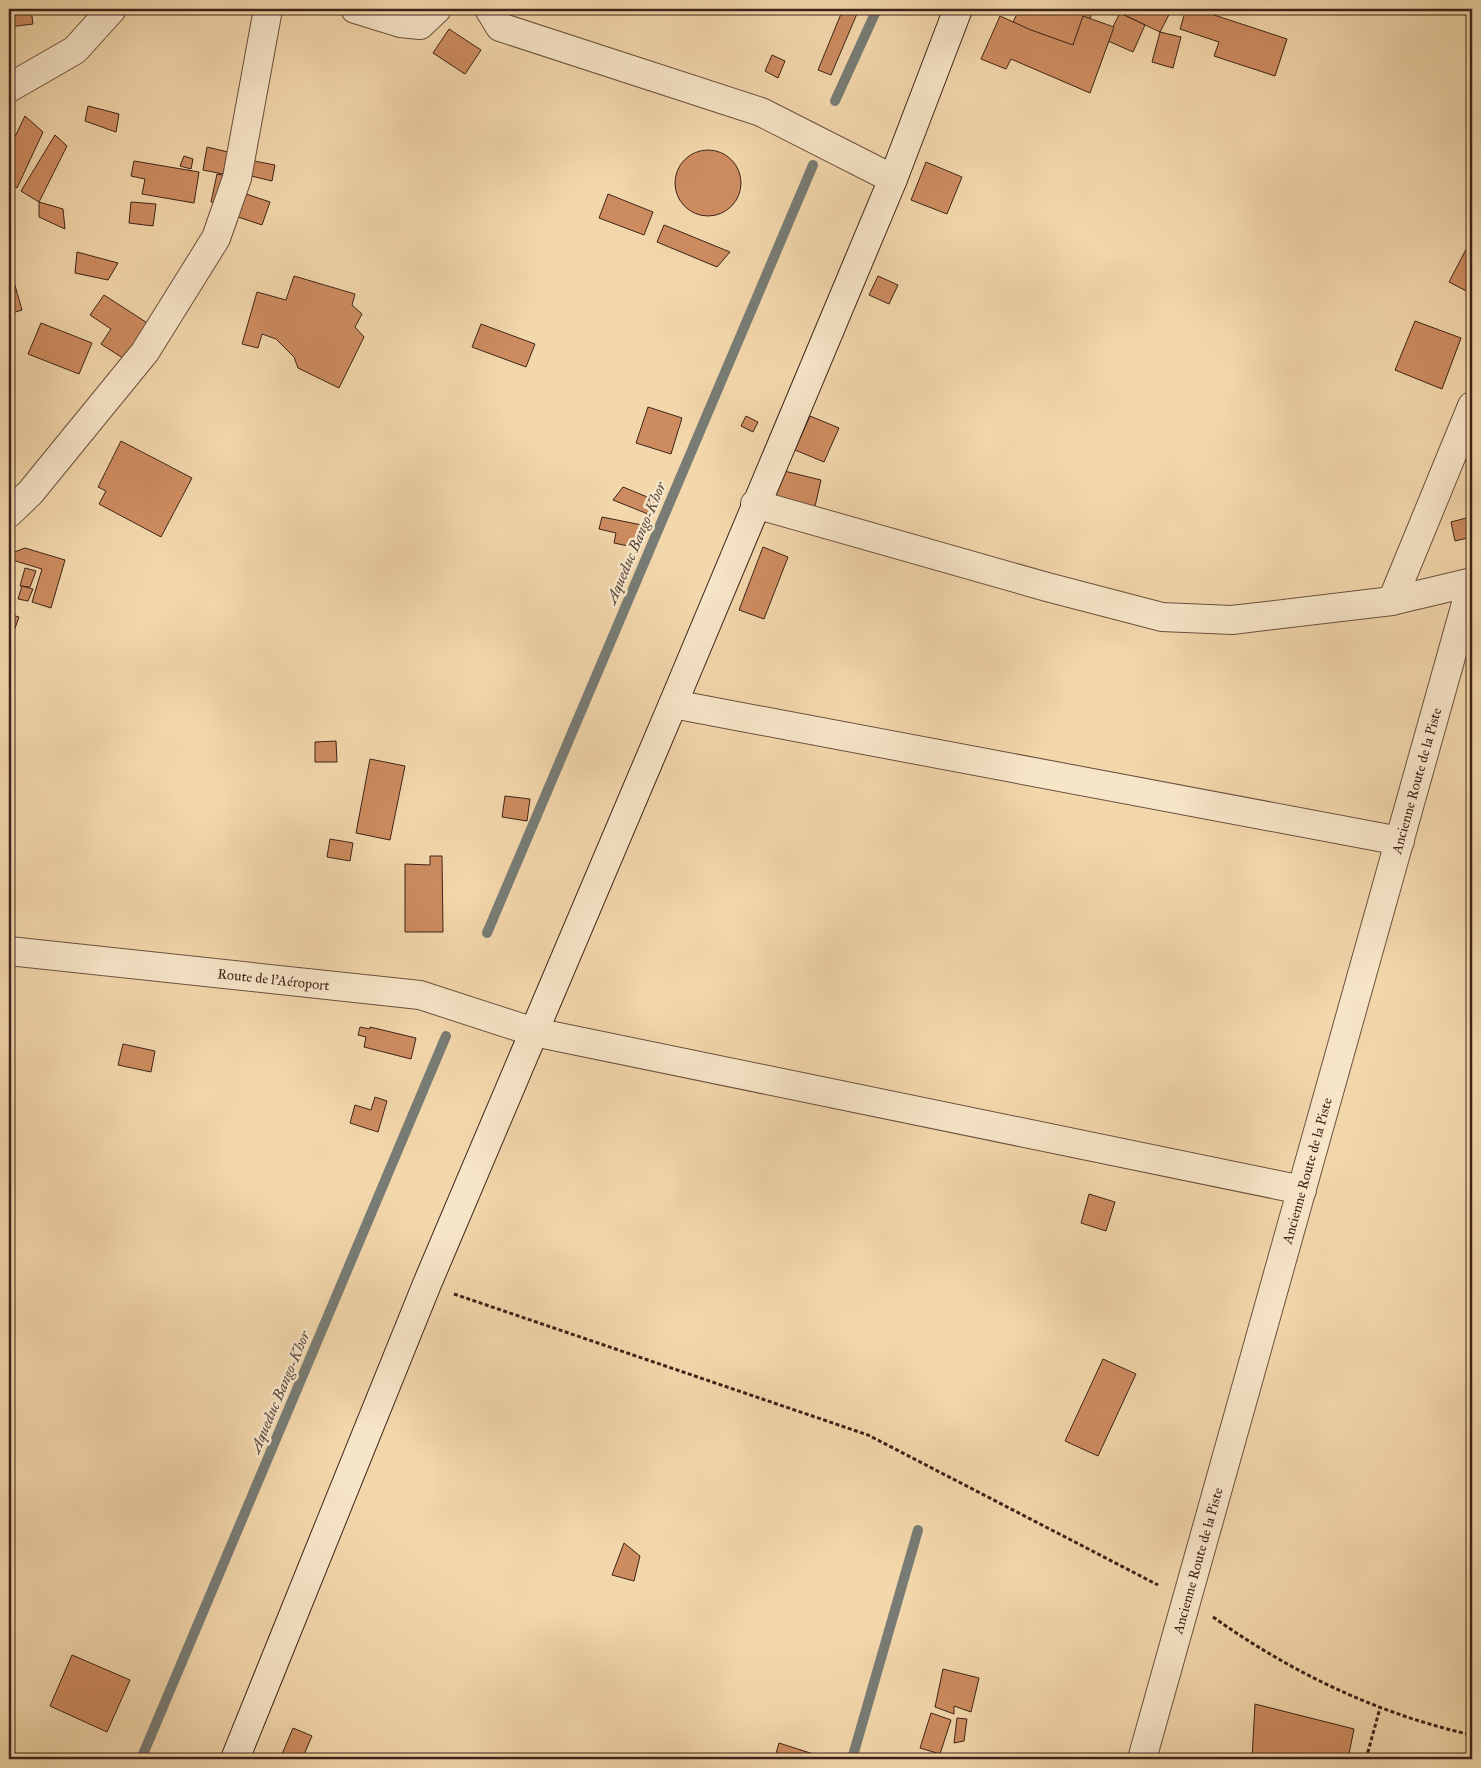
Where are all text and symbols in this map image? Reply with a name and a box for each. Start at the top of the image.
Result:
water label: Aqueduc Bango-Khor [601,479,670,609]
street label: Ancienne Route de la Piste [1387,705,1445,857]
street label: Route de l'Aéroport [217,965,330,994]
street label: Ancienne Route de la Piste [1278,1095,1336,1247]
water label: Aqueduc Bango-Khor [245,1328,314,1458]
street label: Ancienne Route de la Piste [1169,1485,1226,1637]

